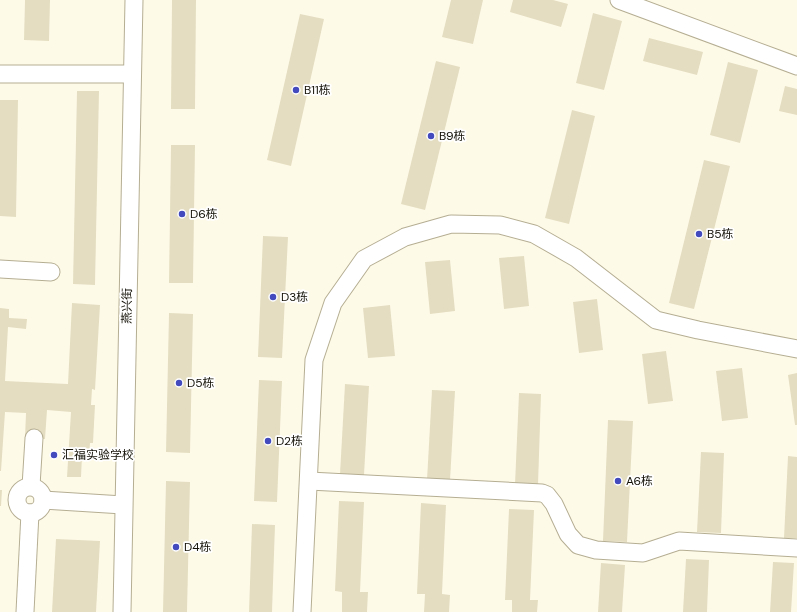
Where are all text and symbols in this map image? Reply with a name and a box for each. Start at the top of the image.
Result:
place label: B11栋 [304,82,331,98]
marker: B11栋 [291,85,301,95]
place label: B9栋 [439,128,466,144]
marker: B9栋 [426,131,436,141]
place label: D6栋 [190,206,218,222]
marker: D6栋 [177,209,187,219]
place label: B5栋 [707,226,734,242]
marker: B5栋 [694,229,704,239]
street label: 燕兴街 [119,288,135,324]
place label: D3栋 [281,289,308,305]
marker: D3栋 [268,292,278,302]
place label: D5栋 [187,375,215,391]
marker: D5栋 [174,378,184,388]
place label: D2栋 [276,433,303,449]
marker: D2栋 [263,436,273,446]
place label: 汇福实验学校 [62,447,134,463]
marker: 汇福实验学校 [49,450,59,460]
place label: A6栋 [626,473,653,489]
marker: A6栋 [613,476,623,486]
place label: D4栋 [184,539,212,555]
marker: D4栋 [171,542,181,552]

